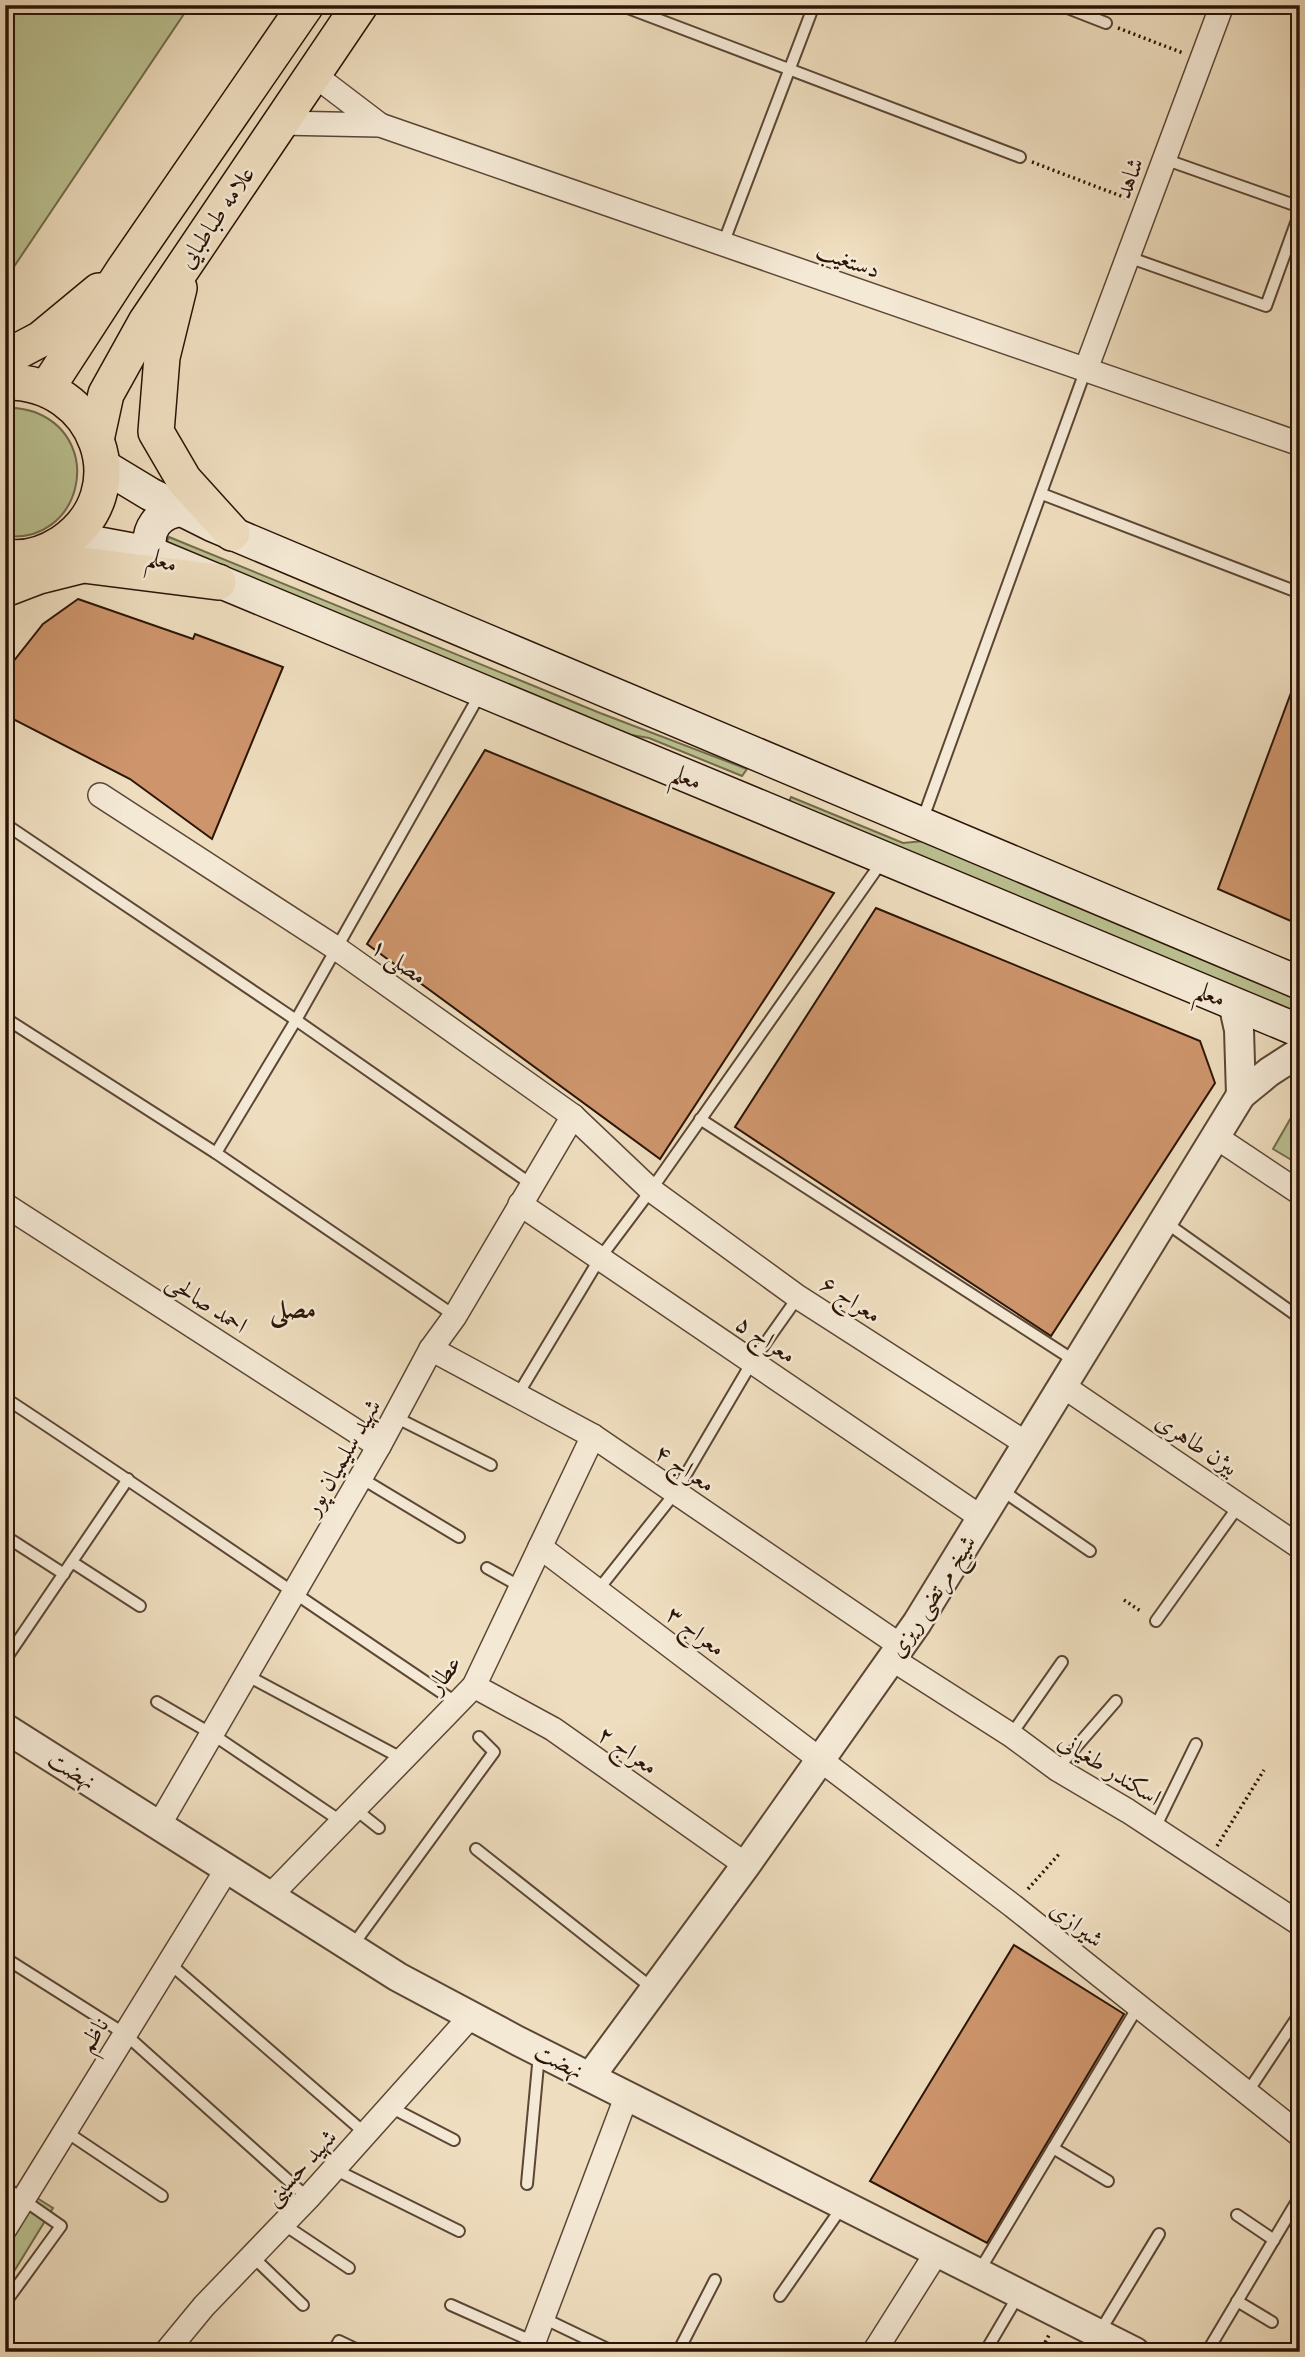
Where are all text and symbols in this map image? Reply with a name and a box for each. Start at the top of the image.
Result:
street label: شاهد [1109,154,1151,203]
street label: علامه طباطبایی [172,161,262,274]
street label: دستغیب [812,236,884,286]
street label: معلم [141,542,182,588]
street label: معلم [664,758,706,805]
street label: مصلی ۱ [364,932,432,993]
street label: معلم [1188,975,1230,1022]
street label: احمد صالحی [160,1267,253,1342]
street label: معراج ۶ [812,1269,887,1335]
district label: مصلی [269,1294,316,1330]
street label: معراج ۵ [727,1309,801,1375]
street label: شهید سلیمیان پور [296,1394,389,1523]
street label: بیژن طاهری [1149,1406,1243,1483]
street label: معراج ۴ [646,1438,720,1504]
street label: شیخ مرتضی ریزی [882,1529,988,1666]
street label: معراج ۳ [657,1600,731,1668]
street label: عطار [420,1650,469,1701]
street label: معراج ۲ [589,1719,663,1786]
street label: اسکندر طغیانی [1052,1726,1167,1813]
street label: نهضت [42,1745,101,1797]
street label: شیرازی [1044,1895,1109,1955]
street label: ناظم [72,2012,121,2062]
street label: نهضت [529,2037,588,2087]
street label: شهید حسینی [258,2123,345,2213]

